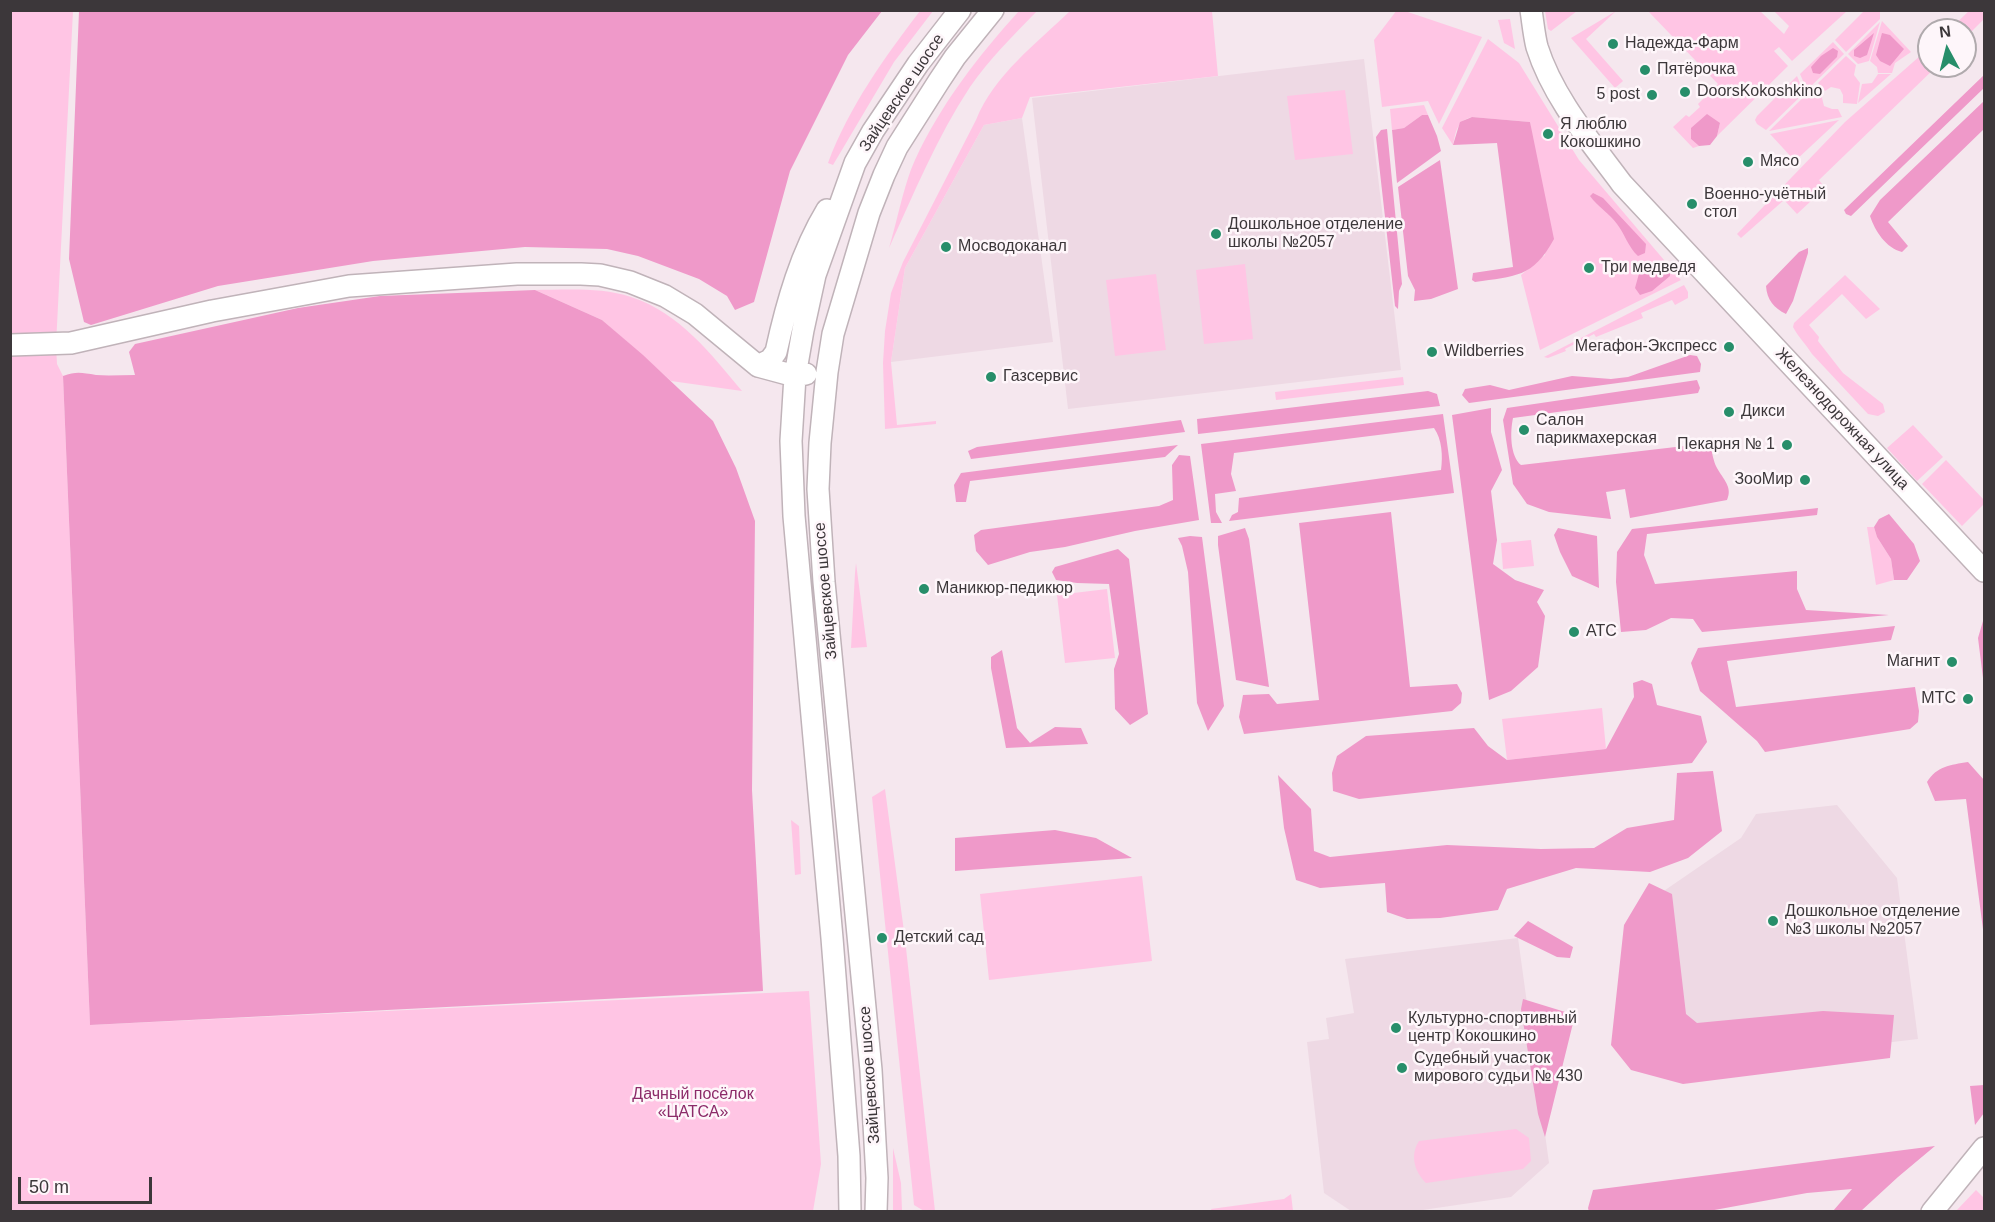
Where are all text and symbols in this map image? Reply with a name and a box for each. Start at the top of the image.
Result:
north arrow [1917,18,1977,78]
text: N [1938,22,1952,41]
street label: Зайцевское шоссе [856,31,948,155]
place label: Надежда-Фарм [1625,34,1739,54]
marker: Надежда-Фарм [1606,37,1620,51]
place label: Пятёрочка [1657,60,1735,80]
marker: Пятёрочка [1638,63,1652,77]
place label: DoorsKokoshkino [1697,82,1822,102]
place label: 5 post [1596,85,1640,105]
marker: DoorsKokoshkino [1678,85,1692,99]
marker: 5 post [1645,88,1659,102]
place label: Я люблю Кокошкино [1560,115,1641,153]
marker: Я люблю Кокошкино [1541,127,1555,141]
place label: Мясо [1760,152,1799,172]
marker: Мясо [1741,155,1755,169]
place label: Военно-учётный стол [1704,185,1826,223]
marker: Военно-учётный стол [1685,197,1699,211]
place label: Дошкольное отделение школы №2057 [1228,215,1403,253]
marker: Дошкольное отделение школы №2057 [1209,227,1223,241]
place label: Мосводоканал [958,237,1067,257]
marker: Мосводоканал [939,240,953,254]
place label: Три медведя [1601,258,1696,278]
marker: Три медведя [1582,261,1596,275]
place label: Мегафон-Экспресс [1575,337,1717,357]
marker: Мегафон-Экспресс [1722,340,1736,354]
place label: Wildberries [1444,342,1524,362]
street label: Железнодорожная улица [1771,344,1913,494]
marker: Wildberries [1425,345,1439,359]
place label: Газсервис [1003,367,1078,387]
marker: Газсервис [984,370,998,384]
place label: Дикси [1741,402,1785,422]
marker: Дикси [1722,405,1736,419]
place label: Салон парикмахерская [1536,411,1657,449]
marker: Салон парикмахерская [1517,423,1531,437]
place label: Пекарня № 1 [1677,435,1775,455]
marker: Пекарня № 1 [1780,438,1794,452]
place label: ЗооМир [1734,470,1793,490]
marker: ЗооМир [1798,473,1812,487]
street label: Зайцевское шоссе [810,522,842,660]
place label: Маникюр-педикюр [936,579,1073,599]
marker: Маникюр-педикюр [917,582,931,596]
place label: АТС [1586,622,1617,642]
marker: АТС [1567,625,1581,639]
place label: Магнит [1887,652,1940,672]
marker: Магнит [1945,655,1959,669]
place label: МТС [1921,689,1956,709]
marker: МТС [1961,692,1975,706]
place label: Дошкольное отделение №3 школы №2057 [1785,902,1960,940]
marker: Дошкольное отделение №3 школы №2057 [1766,914,1780,928]
place label: Детский сад [894,928,984,948]
marker: Детский сад [875,931,889,945]
street label: Зайцевское шоссе [856,1006,884,1144]
place label: Культурно-спортивный центр Кокошкино [1408,1009,1577,1047]
marker: Культурно-спортивный центр Кокошкино [1389,1021,1403,1035]
place label: Судебный участок мирового судьи № 430 [1414,1049,1583,1087]
marker: Судебный участок мирового судьи № 430 [1395,1061,1409,1075]
park label: Дачный посёлок «ЦАТСА» [632,1085,754,1123]
scale bar [21,1165,154,1203]
text: 50 m [29,1177,69,1197]

